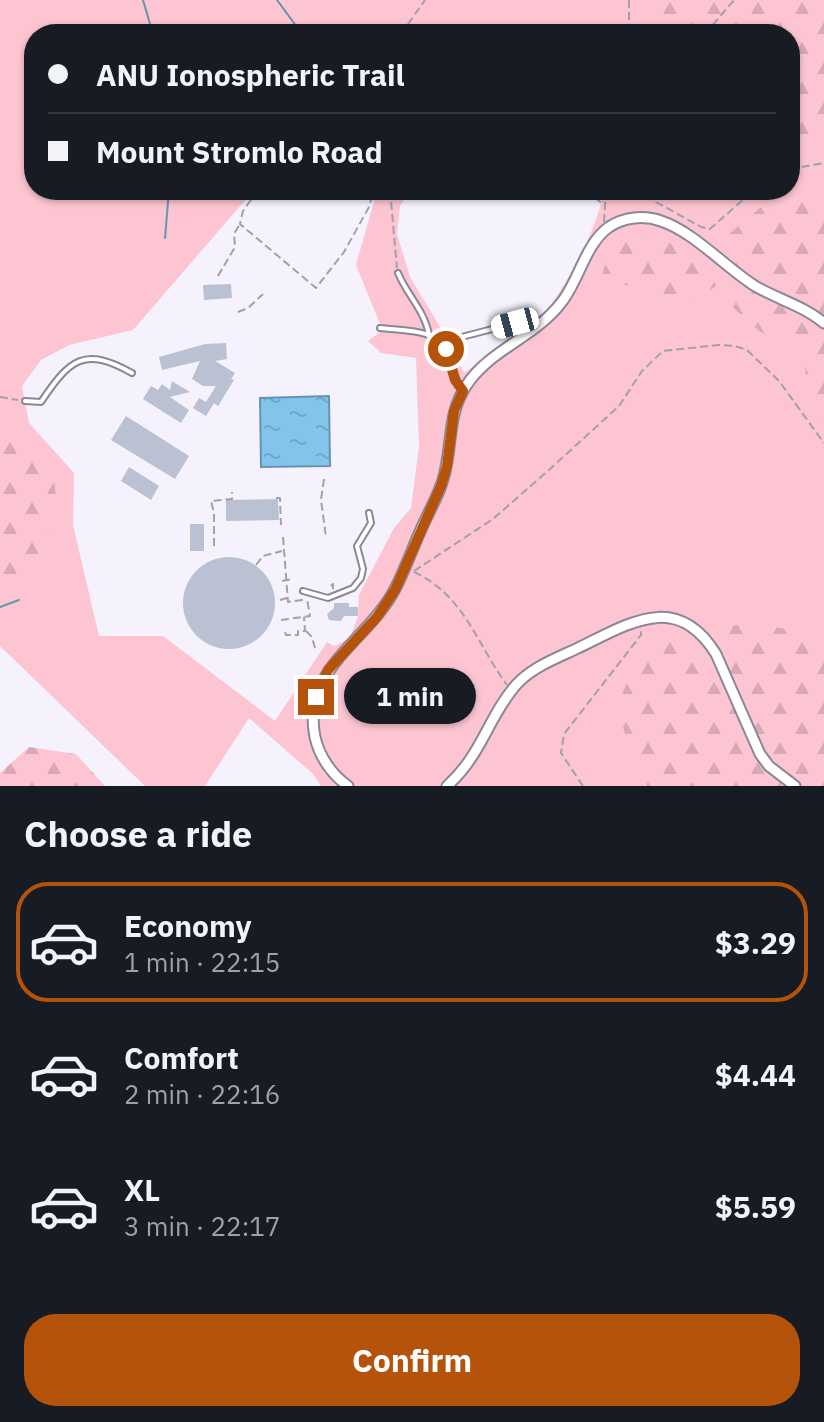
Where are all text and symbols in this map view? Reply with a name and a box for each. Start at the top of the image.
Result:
text: ANU Ionospheric Trail [96,55,405,94]
text: Mount Stromlo Road [96,132,383,171]
car [489,305,541,341]
route start [428,331,464,367]
callout: 1 min [344,669,476,725]
route end [298,679,334,715]
text: 1 min [376,679,444,713]
text: Choose a ride [24,810,252,857]
icon: car [28,906,100,978]
text: Economy [124,906,252,945]
text: $3.29 [715,923,796,962]
text: 1 min · 22:15 [124,945,280,979]
icon: car [28,1038,100,1110]
text: Comfort [124,1038,239,1077]
text: $4.44 [715,1055,796,1094]
text: 2 min · 22:16 [124,1077,280,1111]
icon: car [28,1170,100,1242]
text: XL [124,1170,160,1209]
text: $5.59 [715,1187,796,1226]
text: 3 min · 22:17 [124,1209,280,1243]
button: Confirm [24,1314,800,1406]

